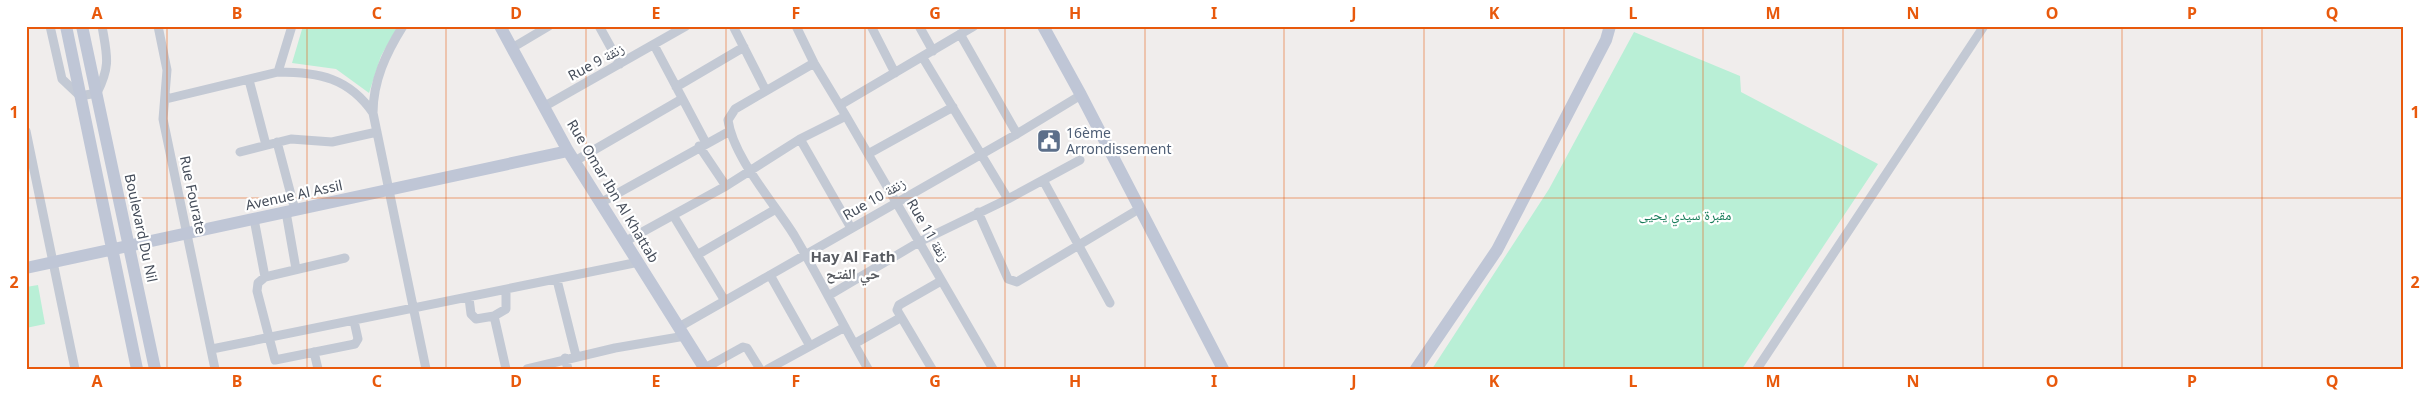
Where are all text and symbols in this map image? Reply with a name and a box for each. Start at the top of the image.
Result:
text: A [91,2,103,24]
text: B [232,2,242,24]
text: C [372,2,382,24]
text: D [510,2,522,24]
text: E [652,2,661,24]
text: F [792,2,800,24]
text: G [929,2,941,24]
text: H [1069,2,1081,24]
text: I [1211,2,1217,24]
text: J [1349,2,1357,24]
text: K [1489,2,1500,24]
text: L [1629,2,1638,24]
text: M [1765,2,1781,24]
text: N [1906,2,1920,24]
text: O [2046,2,2058,24]
text: P [2187,2,2197,24]
text: Q [2326,2,2338,24]
street label: Rue 9 زنقة [564,38,627,85]
text: 1 [9,101,19,123]
text: 1 [2410,101,2420,123]
street label: Rue Omar Ibn Al Khattab [563,116,664,266]
place label: 16ème Arrondissement [1066,123,1172,158]
public building icon: 16ème Arrondissement [1036,128,1062,154]
street label: Rue Fourate [176,154,211,236]
street label: Boulevard Du Nil [121,172,162,284]
street label: Rue 10 زنقة [839,173,909,224]
street label: Avenue Al Assil [244,175,344,214]
street label: Rue 11 زنقة [903,195,954,265]
park label: مقبرة سيدي يحيى [1639,205,1731,227]
district label: Hay Al Fath حي الفتح [810,246,896,286]
text: 2 [9,271,19,293]
text: 2 [2410,271,2420,293]
text: A [91,370,103,392]
text: B [232,370,242,392]
text: C [372,370,382,392]
text: D [510,370,522,392]
text: E [652,370,661,392]
text: F [792,370,800,392]
text: G [929,370,941,392]
text: H [1069,370,1081,392]
text: I [1211,370,1217,392]
text: J [1349,370,1357,392]
text: K [1489,370,1500,392]
text: L [1629,370,1638,392]
text: M [1765,370,1781,392]
text: N [1906,370,1920,392]
text: O [2046,370,2058,392]
text: P [2187,370,2197,392]
text: Q [2326,370,2338,392]

